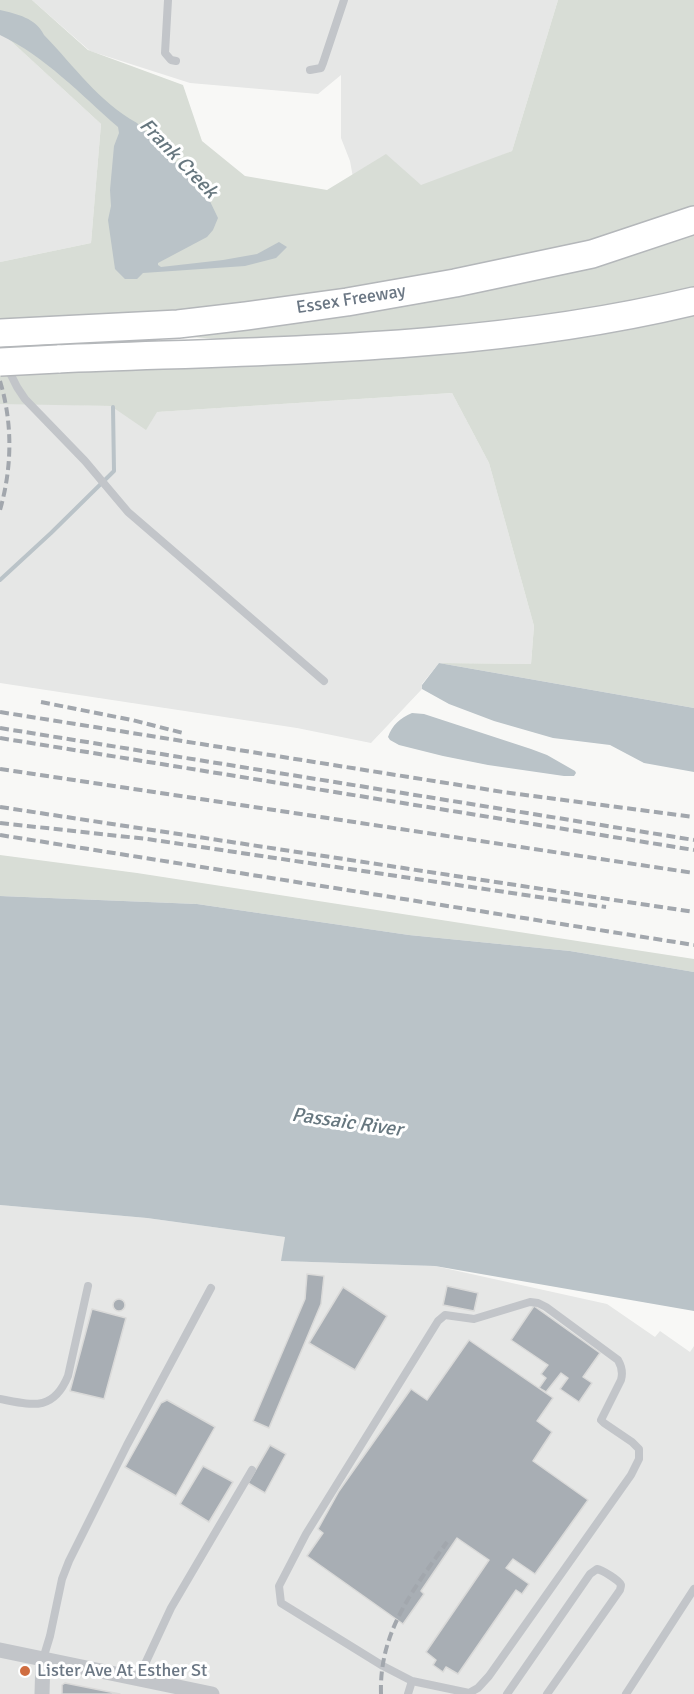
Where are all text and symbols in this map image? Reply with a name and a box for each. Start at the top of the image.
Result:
water label: Frank Creek [134,114,222,204]
street label: Essex Freeway [295,281,407,319]
water label: Passaic River [290,1103,404,1143]
place label: Lister Ave At Esther St [37,1660,207,1682]
marker: Lister Ave At Esther St [18,1664,32,1678]

